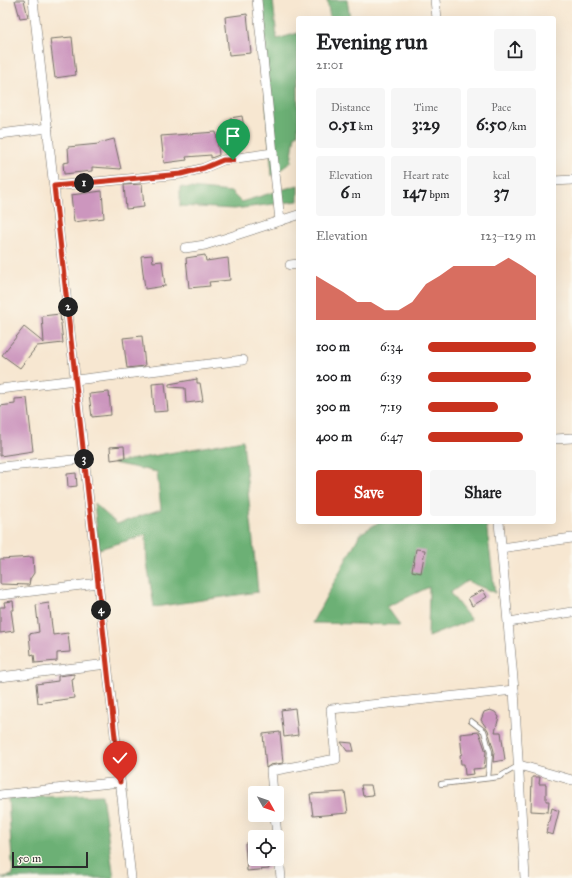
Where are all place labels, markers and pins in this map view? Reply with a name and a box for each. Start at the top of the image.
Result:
pin [216,119,250,160]
pin: 1 [74,173,94,193]
pin: 2 [58,297,78,317]
pin: 3 [74,449,94,469]
pin: 4 [91,600,111,620]
pin [103,741,137,782]

